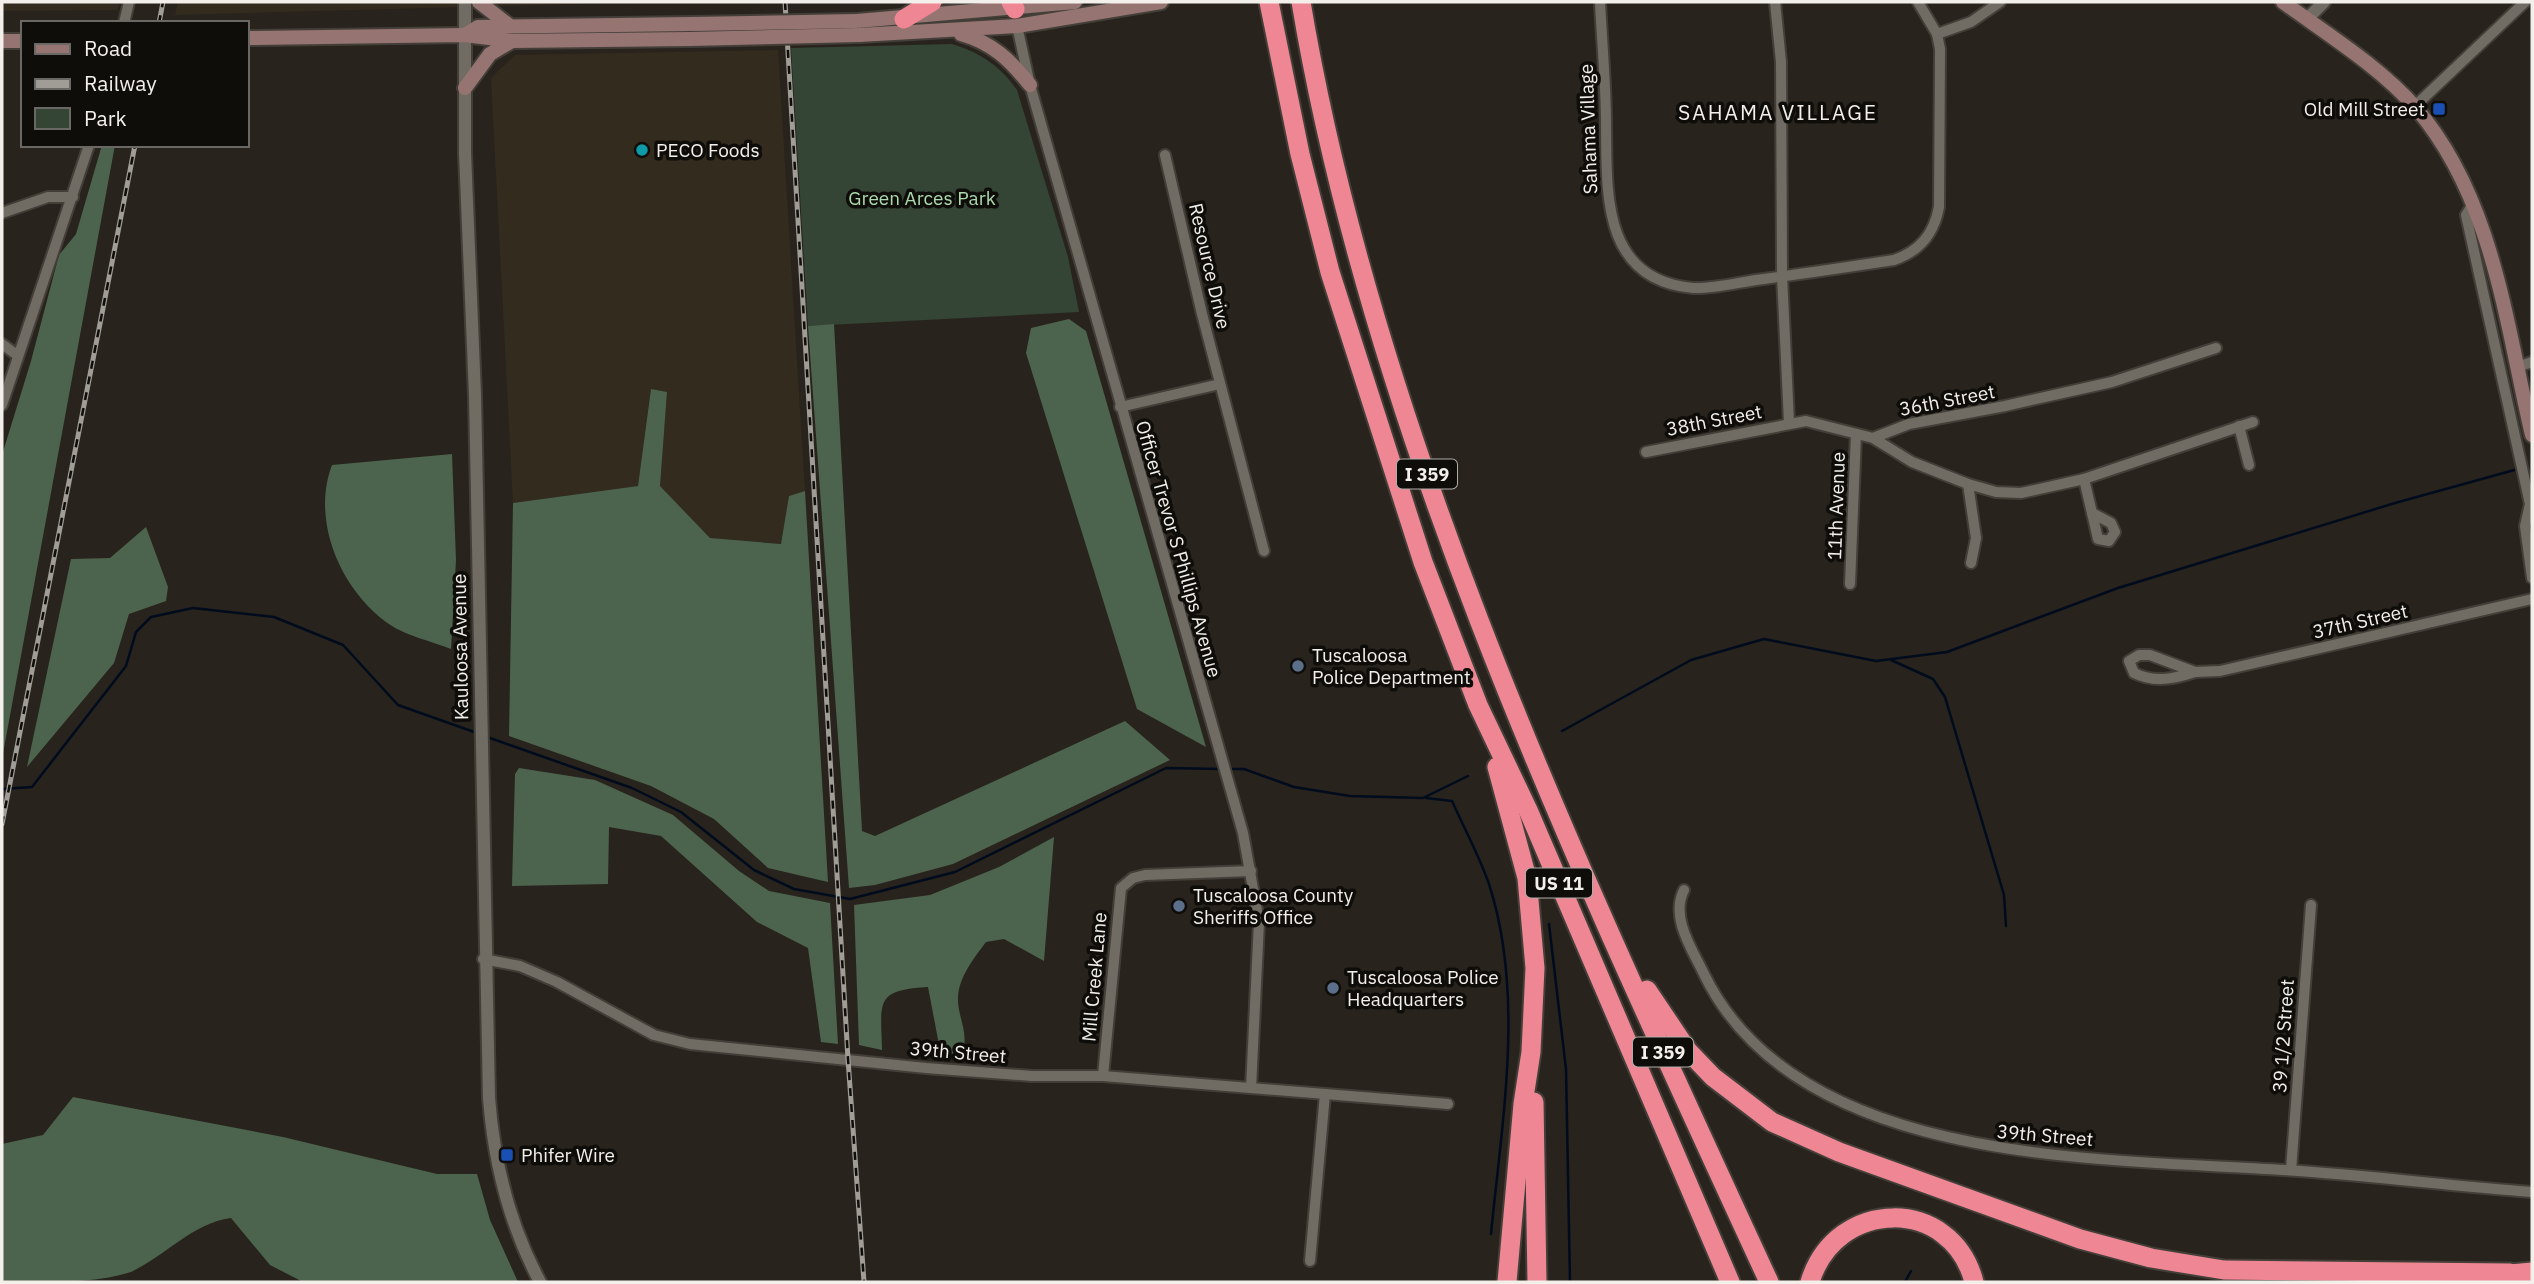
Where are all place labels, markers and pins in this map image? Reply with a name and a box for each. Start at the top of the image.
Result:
place label: Old Mill Street [2304,97,2425,121]
marker: Old Mill Street [2431,101,2447,117]
place label: PECO Foods [656,138,760,162]
marker: PECO Foods [634,142,650,158]
place label: Tuscaloosa Police Department [1312,643,1471,689]
marker: Tuscaloosa Police Department [1290,658,1306,674]
place label: Tuscaloosa County Sheriffs Office [1193,883,1354,929]
marker: Tuscaloosa County Sheriffs Office [1171,898,1187,914]
place label: Tuscaloosa Police Headquarters [1347,965,1499,1011]
marker: Tuscaloosa Police Headquarters [1325,980,1341,996]
place label: Phifer Wire [521,1143,615,1167]
marker: Phifer Wire [499,1147,515,1163]

